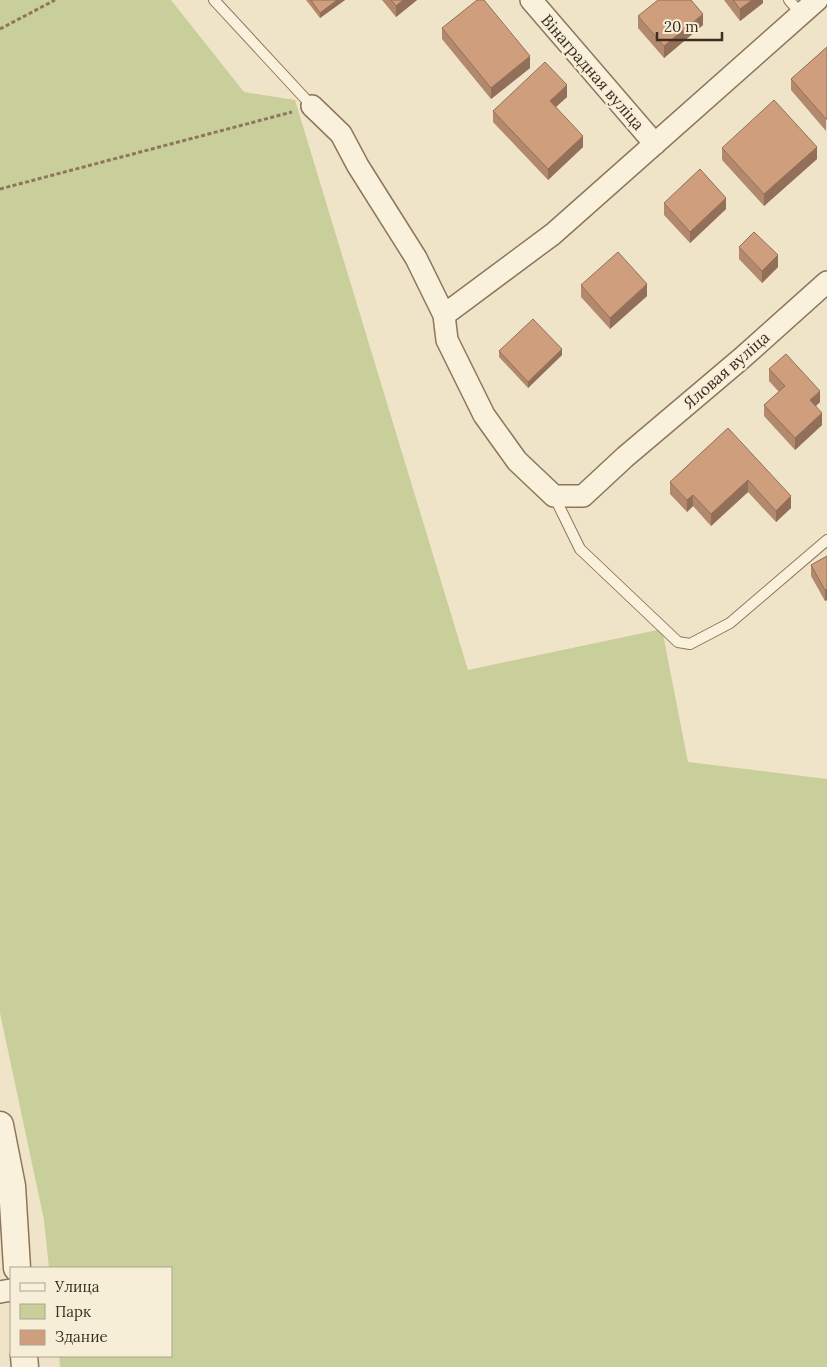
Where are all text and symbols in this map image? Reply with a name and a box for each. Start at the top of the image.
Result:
street label: Вінаградная вуліца [537,10,649,134]
scale bar [657,10,722,42]
text: 20 m [664,17,699,36]
street label: Яловая вуліца [679,327,773,413]
legend [10,1267,172,1357]
text: Улица [54,1277,100,1296]
text: Парк [55,1302,91,1321]
text: Здание [55,1327,108,1346]

